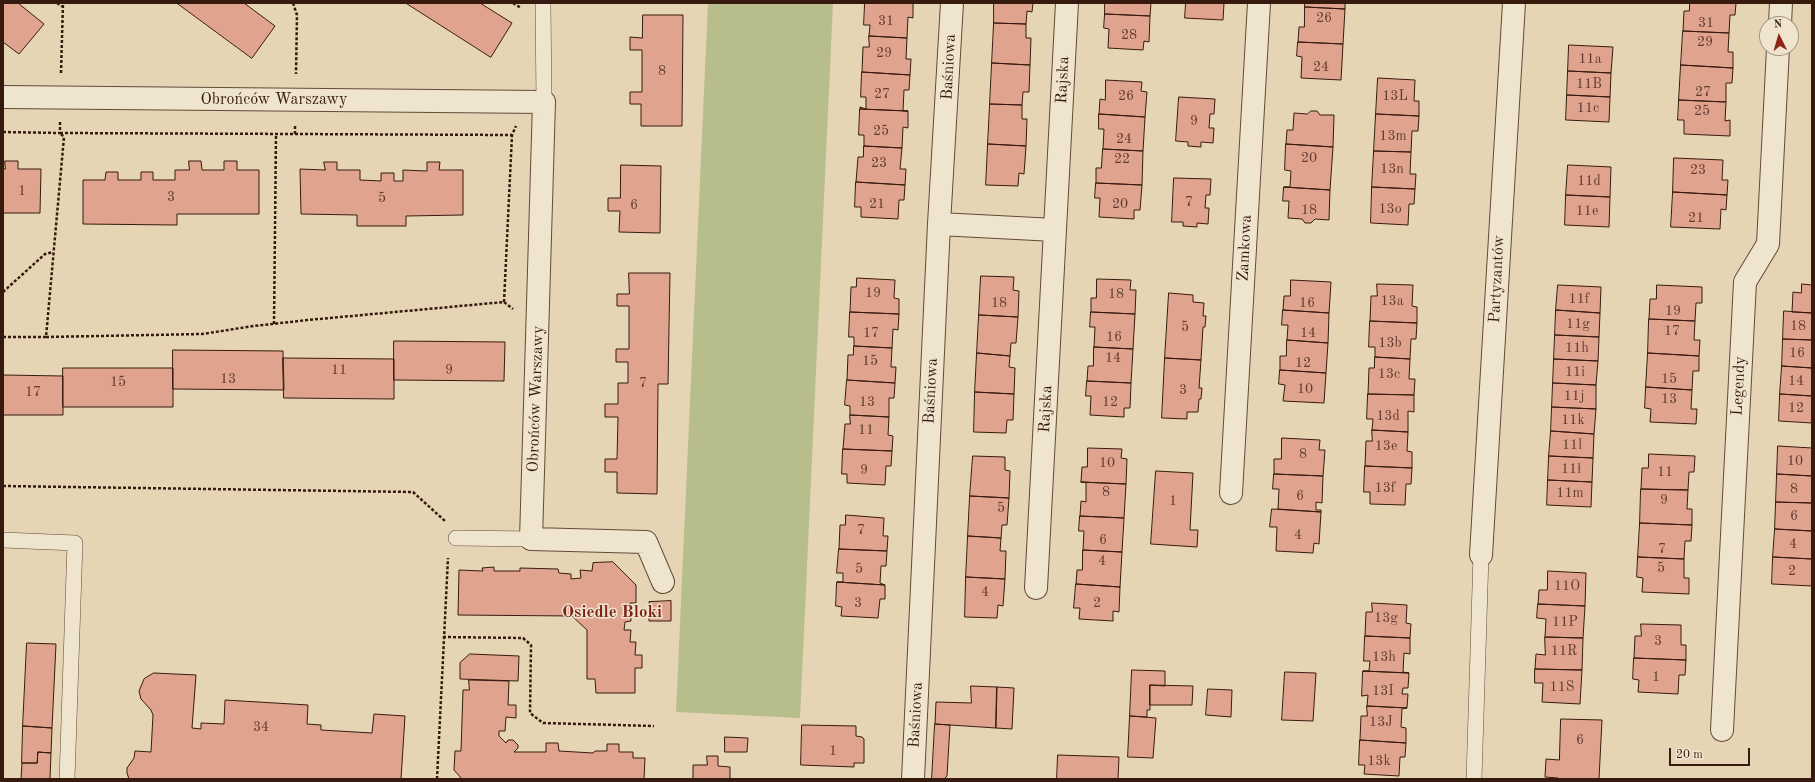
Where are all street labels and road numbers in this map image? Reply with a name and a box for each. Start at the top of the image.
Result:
street label: Baśniowa [938,33,960,101]
street label: Rajska [1052,56,1074,104]
street label: Obrońców Warszawy [201,90,347,110]
street label: Zamkowa [1234,214,1256,282]
street label: Partyzantów [1485,235,1509,323]
street label: Obrońców Warszawy [524,325,548,473]
street label: Legendy [1728,356,1750,416]
street label: Baśniowa [920,357,942,425]
street label: Rajska [1035,385,1057,433]
street label: Baśniowa [905,681,927,749]

